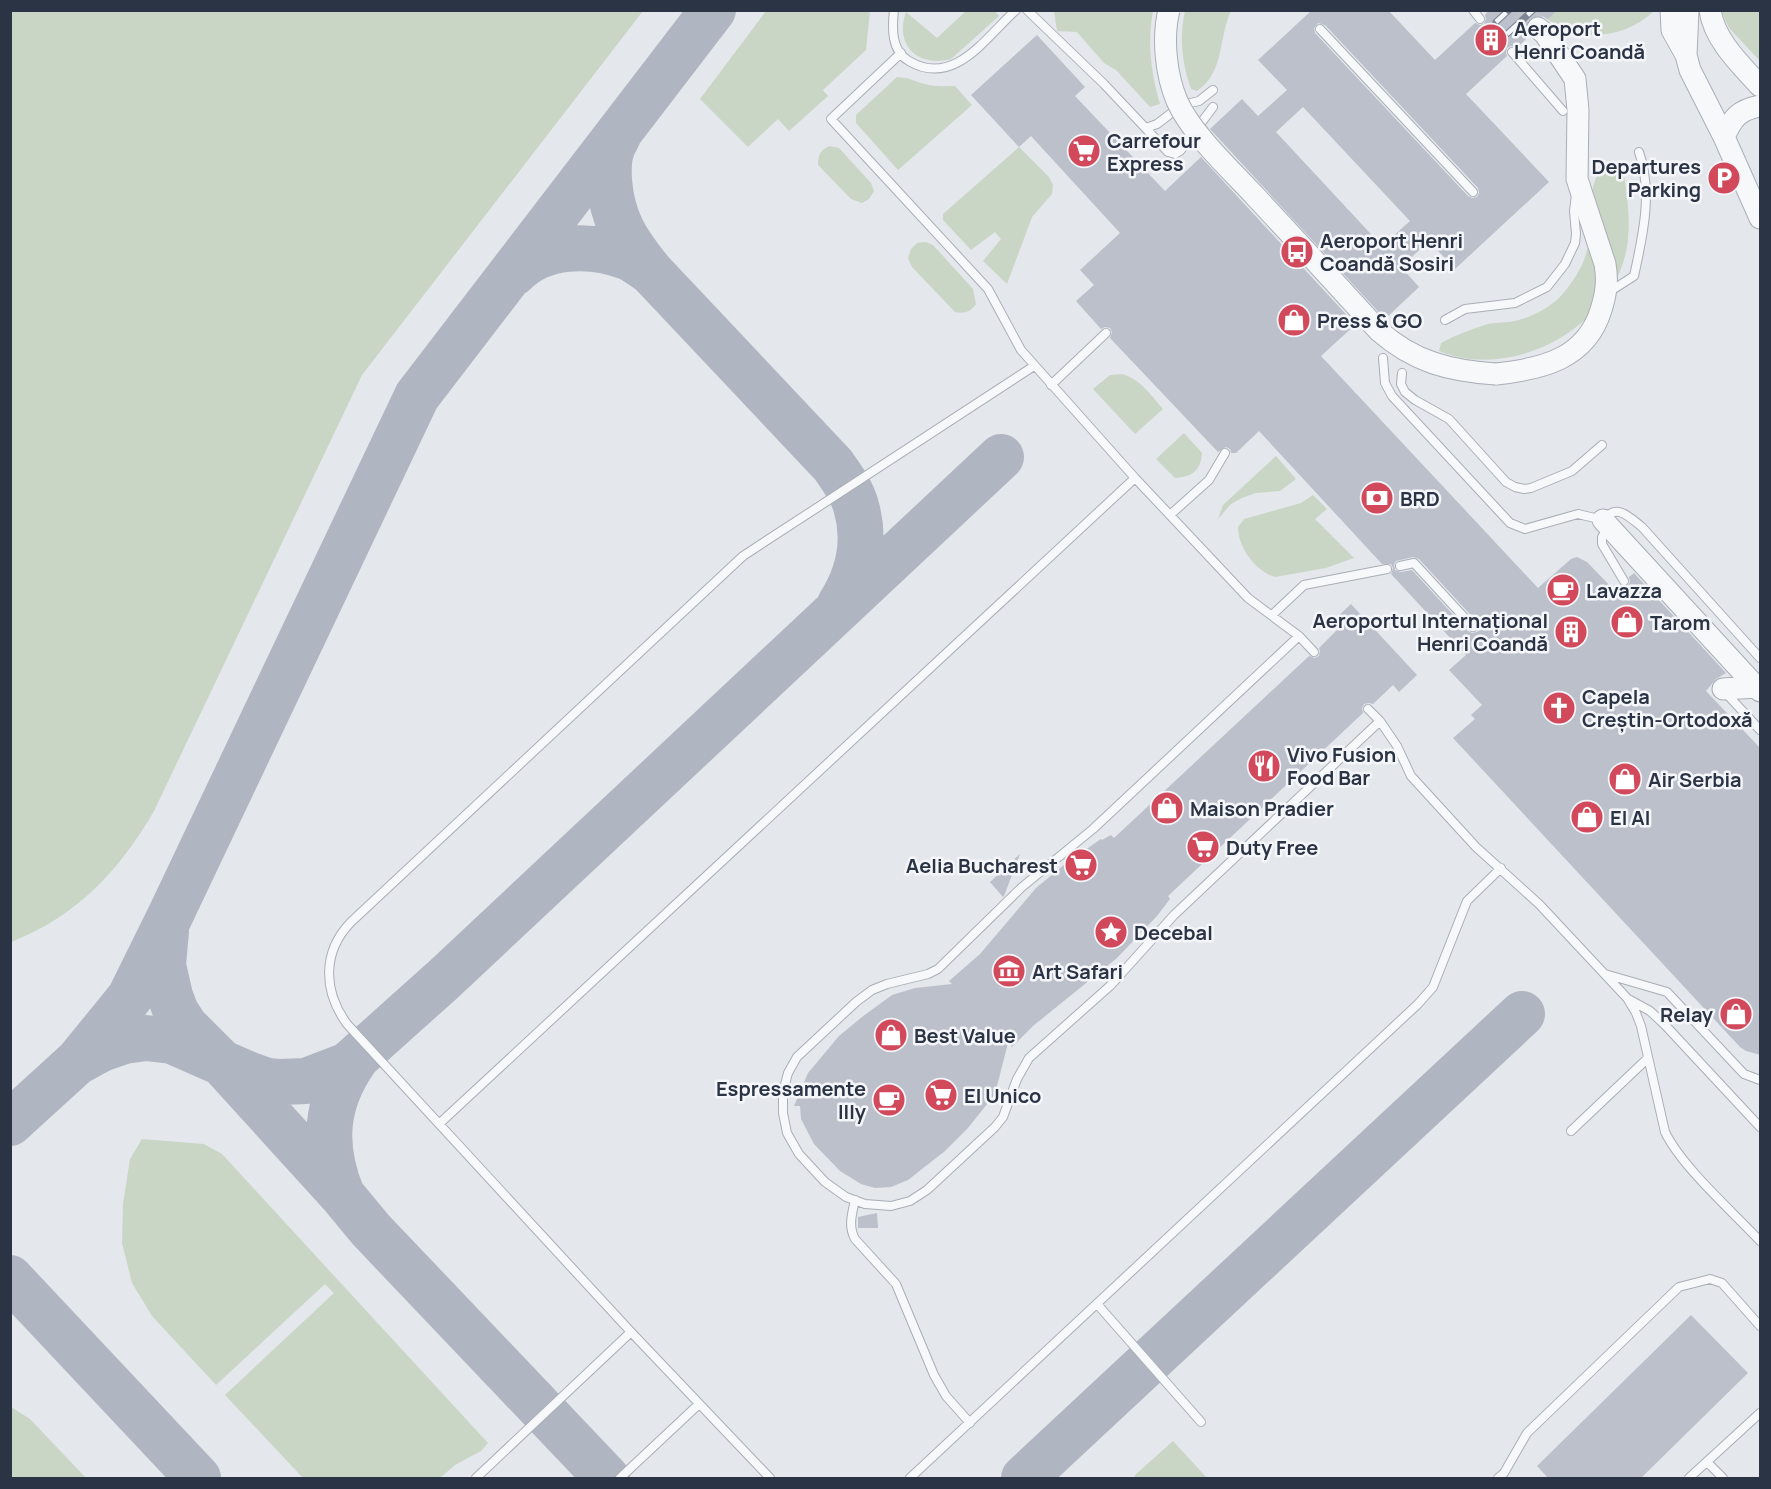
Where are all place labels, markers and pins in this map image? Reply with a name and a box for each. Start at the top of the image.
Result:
place label: Aeroport Henri Coandă [1514,15,1645,65]
building icon: Aeroport Henri Coandă [1473,22,1509,58]
place label: Carrefour Express [1107,127,1201,177]
supermarket icon: Carrefour Express [1066,133,1102,169]
place label: Departures Parking [1592,153,1701,203]
parking icon: Departures Parking [1706,160,1742,196]
place label: Aeroport Henri Coandă Sosiri [1320,227,1463,277]
bus stop icon: Aeroport Henri Coandă Sosiri [1279,234,1315,270]
shop icon: Press & GO [1276,302,1312,338]
place label: Press & GO [1317,307,1422,334]
bank icon: BRD [1359,480,1395,516]
place label: BRD [1400,485,1440,512]
cafe icon: Lavazza [1545,572,1581,608]
place label: Lavazza [1586,577,1662,604]
shop icon: Tarom [1609,604,1645,640]
place label: Aeroportul Internațional Henri Coandă [1312,607,1548,657]
place label: Tarom [1650,609,1710,636]
building icon: Aeroportul Internațional Henri Coandă [1553,614,1589,650]
place label: Capela Creștin-Ortodoxă [1582,683,1753,733]
church icon: Capela Creștin-Ortodoxă [1541,690,1577,726]
place label: Vivo Fusion Food Bar [1287,741,1396,791]
restaurant icon: Vivo Fusion Food Bar [1246,748,1282,784]
shop icon: Air Serbia [1607,761,1643,797]
place label: Air Serbia [1648,766,1742,793]
shop icon: Maison Pradier [1149,790,1185,826]
place label: Maison Pradier [1190,795,1334,822]
shop icon: El Al [1569,799,1605,835]
place label: El Al [1610,804,1650,831]
supermarket icon: Duty Free [1185,829,1221,865]
place label: Duty Free [1226,834,1318,861]
supermarket icon: Aelia Bucharest [1063,847,1099,883]
place label: Aelia Bucharest [906,852,1058,879]
place icon: Decebal [1093,914,1129,950]
place label: Decebal [1134,919,1213,946]
museum icon: Art Safari [991,953,1027,989]
place label: Art Safari [1032,958,1123,985]
shop icon: Relay [1718,996,1754,1032]
place label: Relay [1660,1001,1714,1028]
shop icon: Best Value [873,1017,909,1053]
place label: Best Value [914,1022,1016,1049]
place label: Espressamente Illy [716,1075,867,1125]
supermarket icon: El Unico [923,1077,959,1113]
cafe icon: Espressamente Illy [871,1082,907,1118]
place label: El Unico [964,1082,1041,1109]

